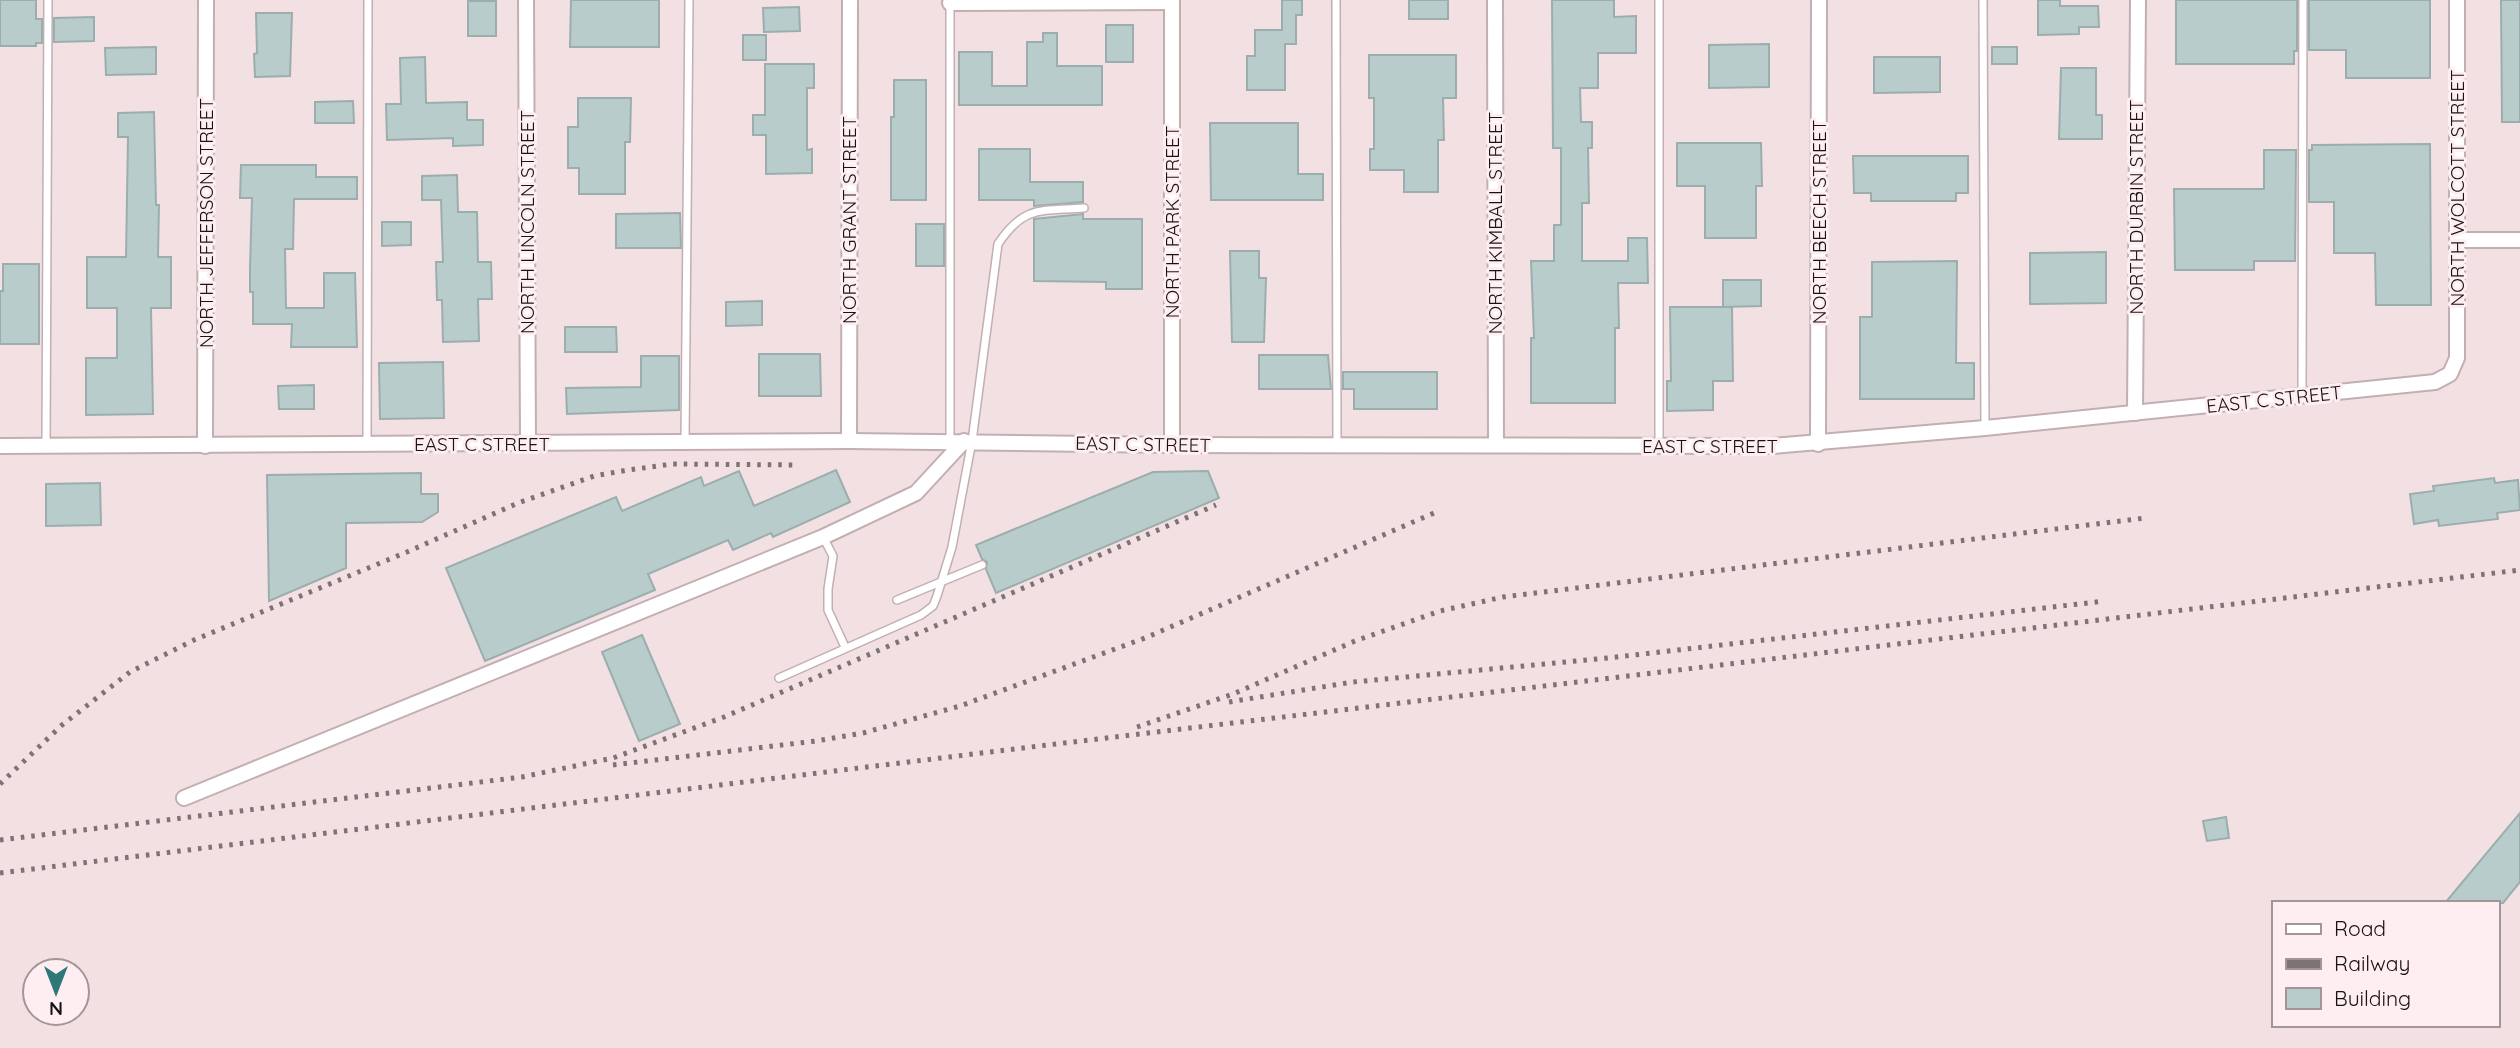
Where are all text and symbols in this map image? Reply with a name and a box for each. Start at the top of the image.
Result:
street label: NORTH WOLCOTT STREET [2445,69,2469,307]
street label: NORTH JEFFERSON STREET [194,98,218,348]
street label: NORTH DURBIN STREET [2124,99,2148,315]
street label: NORTH LINCOLN STREET [515,110,539,334]
street label: NORTH KIMBALL STREET [1483,112,1507,334]
street label: NORTH GRANT STREET [837,116,861,324]
street label: NORTH BEECH STREET [1807,120,1831,324]
street label: NORTH PARK STREET [1160,126,1184,318]
street label: EAST C STREET [2205,380,2343,418]
street label: EAST C STREET [1075,431,1211,457]
street label: EAST C STREET [414,432,550,456]
street label: EAST C STREET [1642,434,1778,458]
legend [2272,901,2499,1027]
text: Road [2334,915,2386,941]
text: Railway [2334,950,2410,976]
north arrow [21,957,91,1027]
text: Building [2334,985,2411,1011]
text: N [49,997,63,1021]

